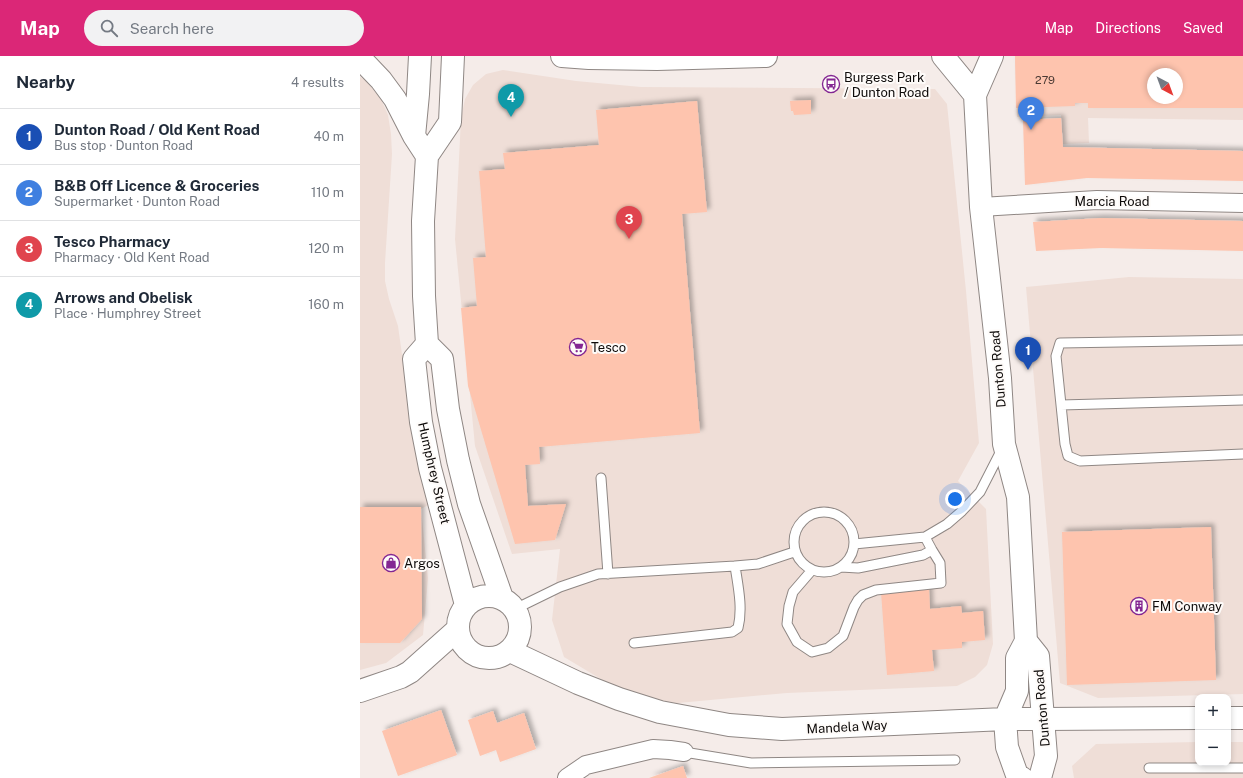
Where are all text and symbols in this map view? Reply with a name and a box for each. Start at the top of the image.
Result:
search box [84,10,364,46]
text: Map [20,17,60,39]
icon: search [98,17,120,39]
text: Search here [130,20,214,37]
text: Map [1045,20,1073,36]
text: Directions [1095,20,1161,36]
text: Saved [1183,20,1223,36]
north arrow [1147,68,1183,104]
place label: Burgess Park / Dunton Road [844,70,929,100]
text: Nearby [16,72,75,92]
bus stop icon: Burgess Park / Dunton Road [821,74,841,94]
house number: 279 [1035,74,1055,86]
text: 4 results [291,75,344,90]
pin: 4 [498,84,524,117]
pin: 2 [1018,97,1044,130]
text: Dunton Road / Old Kent Road [54,121,260,138]
text: 1 [26,129,32,144]
text: 40 m [313,129,344,144]
text: Bus stop · Dunton Road [54,138,193,153]
text: B&B Off Licence & Groceries [54,177,260,194]
text: 2 [25,185,33,200]
text: 110 m [311,185,344,200]
text: Supermarket · Dunton Road [54,194,220,209]
street label: Marcia Road [1075,194,1149,209]
pin: 3 [616,206,642,239]
text: Tesco Pharmacy [54,233,170,250]
text: 3 [25,241,33,256]
text: 120 m [309,241,344,256]
text: Pharmacy · Old Kent Road [54,250,210,265]
text: Arrows and Obelisk [54,289,193,306]
text: 4 [25,297,33,312]
text: 160 m [308,297,344,312]
text: Place · Humphrey Street [54,306,201,321]
street label: Dunton Road [987,330,1009,408]
supermarket icon: Tesco [568,337,588,357]
pin: 1 [1015,337,1041,370]
place label: Tesco [591,340,626,355]
street label: Humphrey Street [415,420,453,526]
your location [945,489,965,509]
shop icon: Argos [381,553,401,573]
place label: Argos [404,556,440,571]
building icon: FM Conway [1129,596,1149,616]
place label: FM Conway [1152,599,1222,614]
street label: Dunton Road [1031,669,1053,747]
map controls [1195,694,1231,766]
button: + [1195,694,1231,730]
street label: Mandela Way [806,717,888,737]
button: − [1195,730,1231,766]

